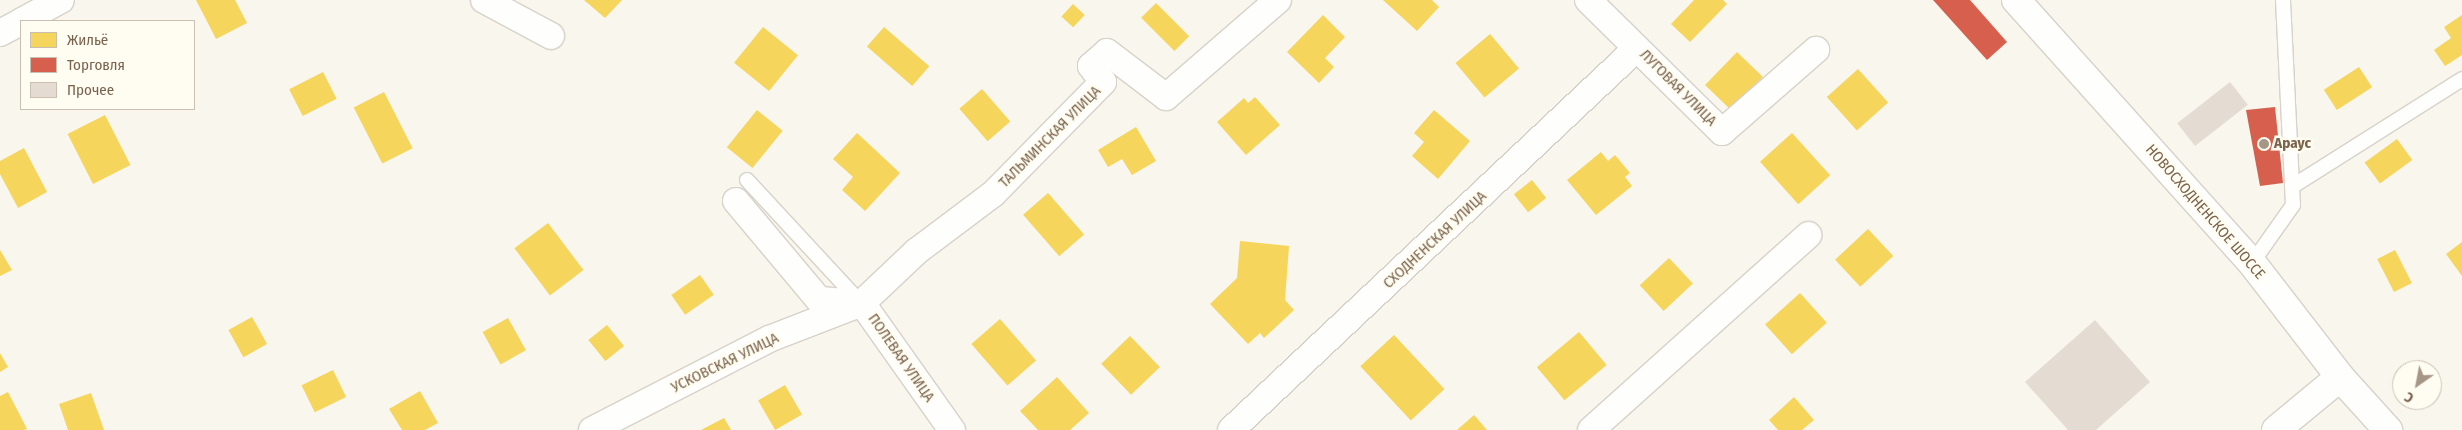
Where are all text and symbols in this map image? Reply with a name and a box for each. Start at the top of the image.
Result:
legend [20,20,195,110]
text: Жильё [67,31,108,49]
street label: ЛУГОВАЯ УЛИЦА [1636,46,1720,130]
text: Торговля [67,56,125,74]
text: Прочее [67,81,114,99]
street label: ТАЛЬМИНСКАЯ УЛИЦА [995,82,1105,192]
place label: Араус [2274,135,2311,153]
marker: Араус [2258,138,2270,150]
street label: НОВОСХОДНЕНСКОЕ ШОССЕ [2142,141,2268,283]
street label: СХОДНЕНСКАЯ УЛИЦА [1380,188,1490,292]
street label: ПОЛЕВАЯ УЛИЦА [864,310,938,406]
street label: УСКОВСКАЯ УЛИЦА [668,329,782,397]
north arrow [2392,360,2442,410]
text: С [2401,388,2417,406]

